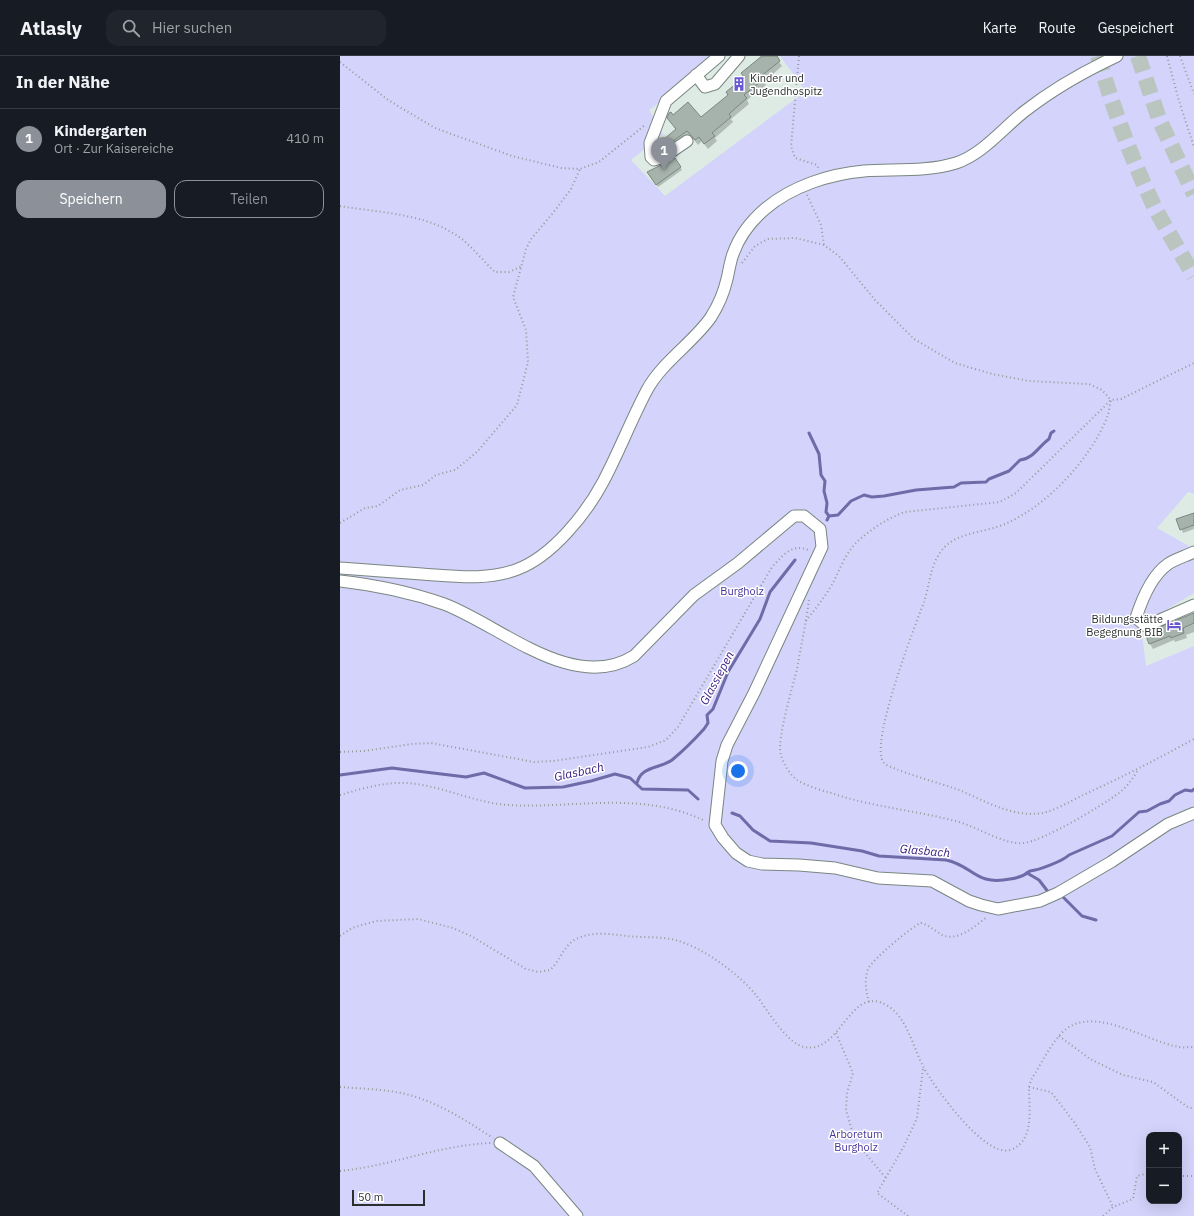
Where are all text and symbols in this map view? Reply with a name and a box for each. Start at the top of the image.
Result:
search box [106,10,386,46]
text: Atlasly [20,16,82,40]
icon: search [120,17,142,39]
text: Hier suchen [152,18,232,37]
text: Karte [983,19,1017,37]
text: Route [1039,19,1076,37]
text: Gespeichert [1098,19,1174,37]
text: In der Nähe [16,71,110,93]
place label: Kinder und Jugendhospitz [750,71,822,98]
building icon: Kinder und Jugendhospitz [731,76,747,92]
text: Kindergarten [54,121,147,140]
text: 1 [25,130,33,147]
text: 410 m [286,130,324,147]
pin: 1 [651,137,677,170]
text: Ort · Zur Kaisereiche [54,140,174,157]
button: Speichern [16,180,166,218]
button: Teilen [174,180,324,218]
park label: Burgholz [720,584,764,598]
place label: Bildungsstätte Begegnung BIB [1086,612,1163,639]
hotel icon: Bildungsstätte Begegnung BIB [1166,617,1182,633]
water label: Glassiepen [696,648,737,707]
water label: Glasbach [553,759,605,784]
your location [728,761,748,781]
water label: Glasbach [899,841,951,860]
park label: Arboretum Burgholz [829,1127,883,1154]
map controls [1146,1132,1182,1204]
button: + [1146,1132,1182,1168]
button: − [1146,1168,1182,1204]
scale bar [352,1188,425,1207]
text: 50 m [358,1190,383,1204]

